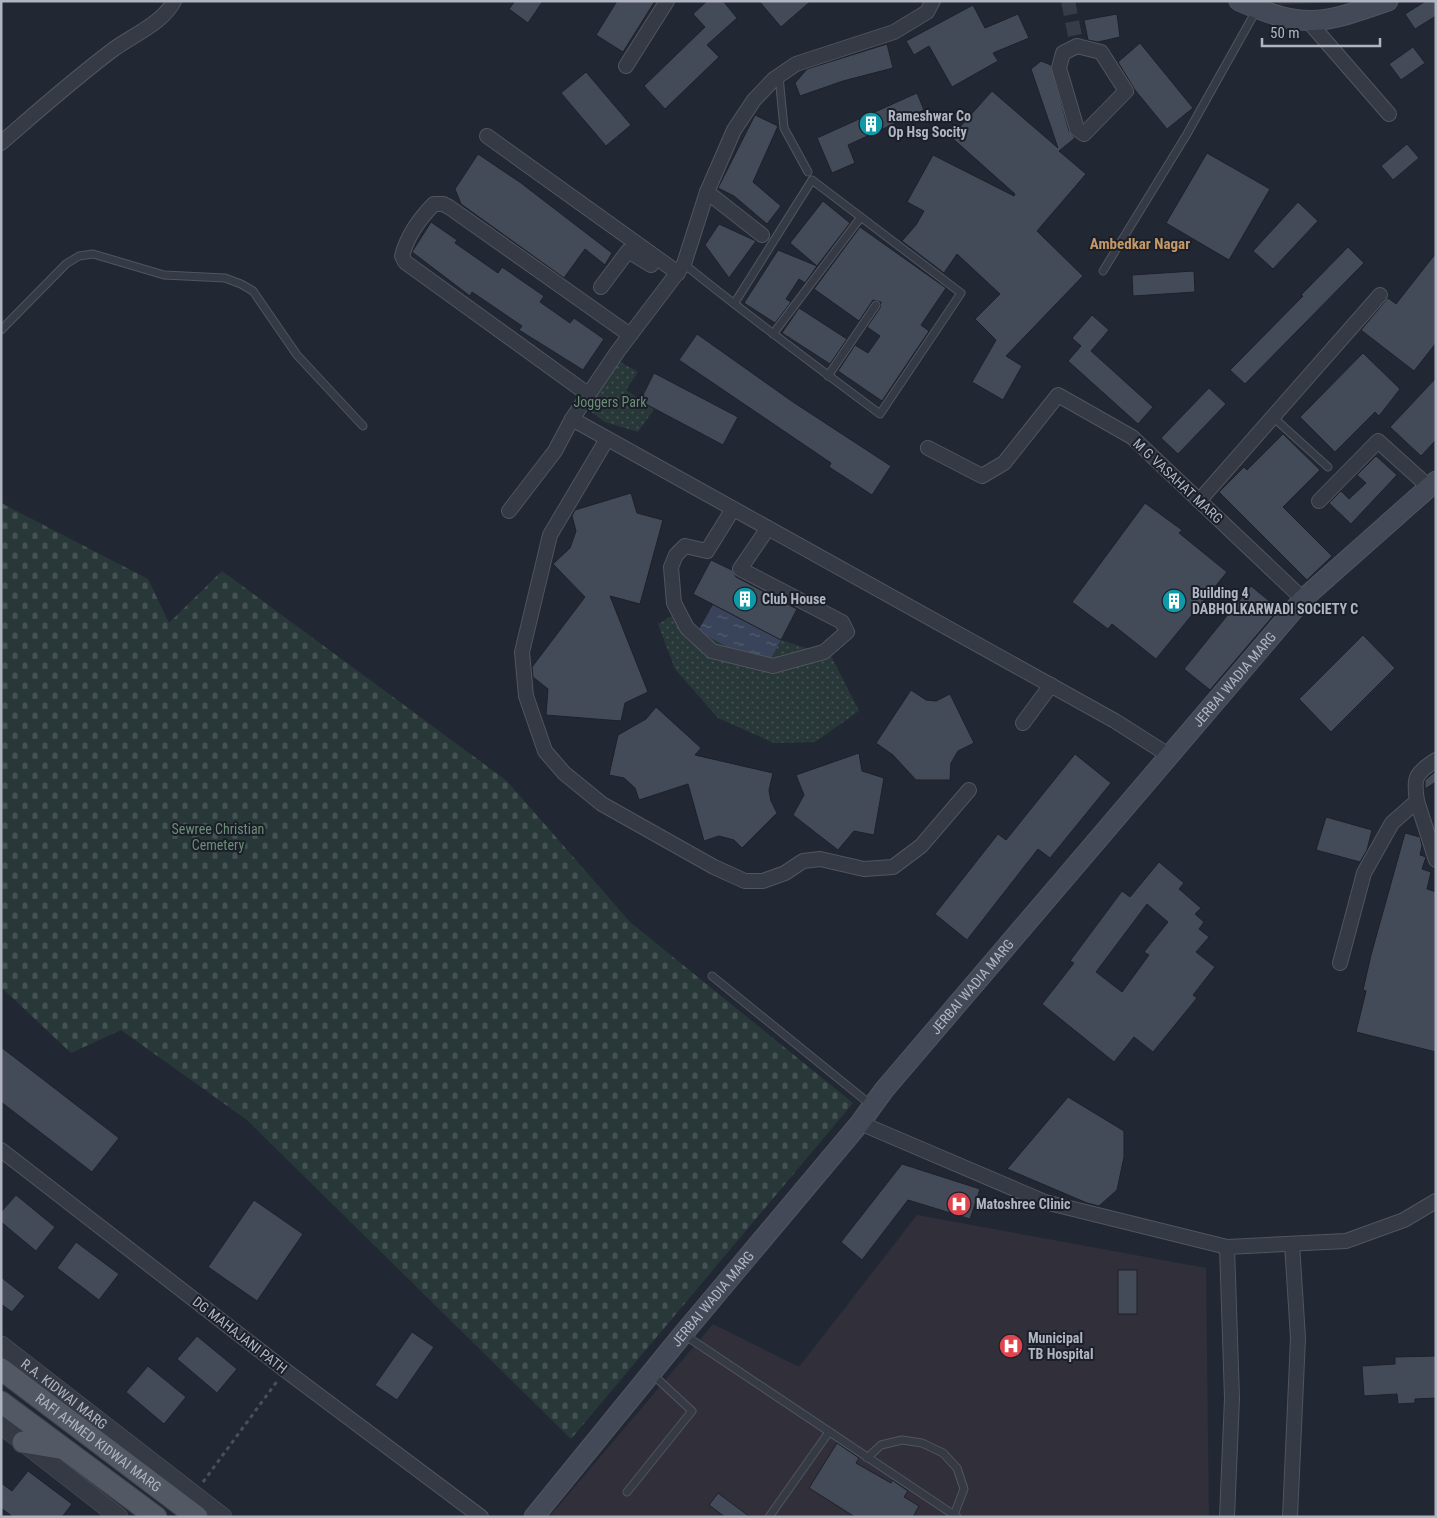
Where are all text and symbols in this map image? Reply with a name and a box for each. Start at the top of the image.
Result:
scale bar [1262,15,1380,47]
text: 50 m [1270,24,1300,42]
place label: Rameshwar Co Op Hsg Socity [888,108,971,140]
building icon: Rameshwar Co Op Hsg Socity [858,111,884,137]
district label: Ambedkar Nagar [1090,235,1190,253]
park label: Joggers Park [574,394,647,410]
street label: M G VASAHAT MARG [1130,435,1226,527]
place label: Building 4 DABHOLKARWADI SOCIETY C [1192,585,1358,617]
building icon: Club House [732,586,758,612]
building icon: Building 4 DABHOLKARWADI SOCIETY C [1161,588,1187,614]
place label: Club House [762,591,826,607]
street label: JERBAI WADIA MARG [1190,629,1279,730]
park label: Sewree Christian Cemetery [172,821,264,853]
street label: JERBAI WADIA MARG [927,936,1017,1037]
hospital icon: Matoshree Clinic [946,1191,972,1217]
place label: Matoshree Clinic [976,1196,1071,1212]
street label: JERBAI WADIA MARG [668,1248,757,1350]
street label: DG MAHAJANI PATH [190,1293,290,1377]
place label: Municipal TB Hospital [1028,1330,1093,1362]
hospital icon: Municipal TB Hospital [998,1333,1024,1359]
street label: R.A. KIDWAI MARG [18,1356,111,1432]
street label: RAFI AHMED KIDWAI MARG [32,1390,164,1495]

